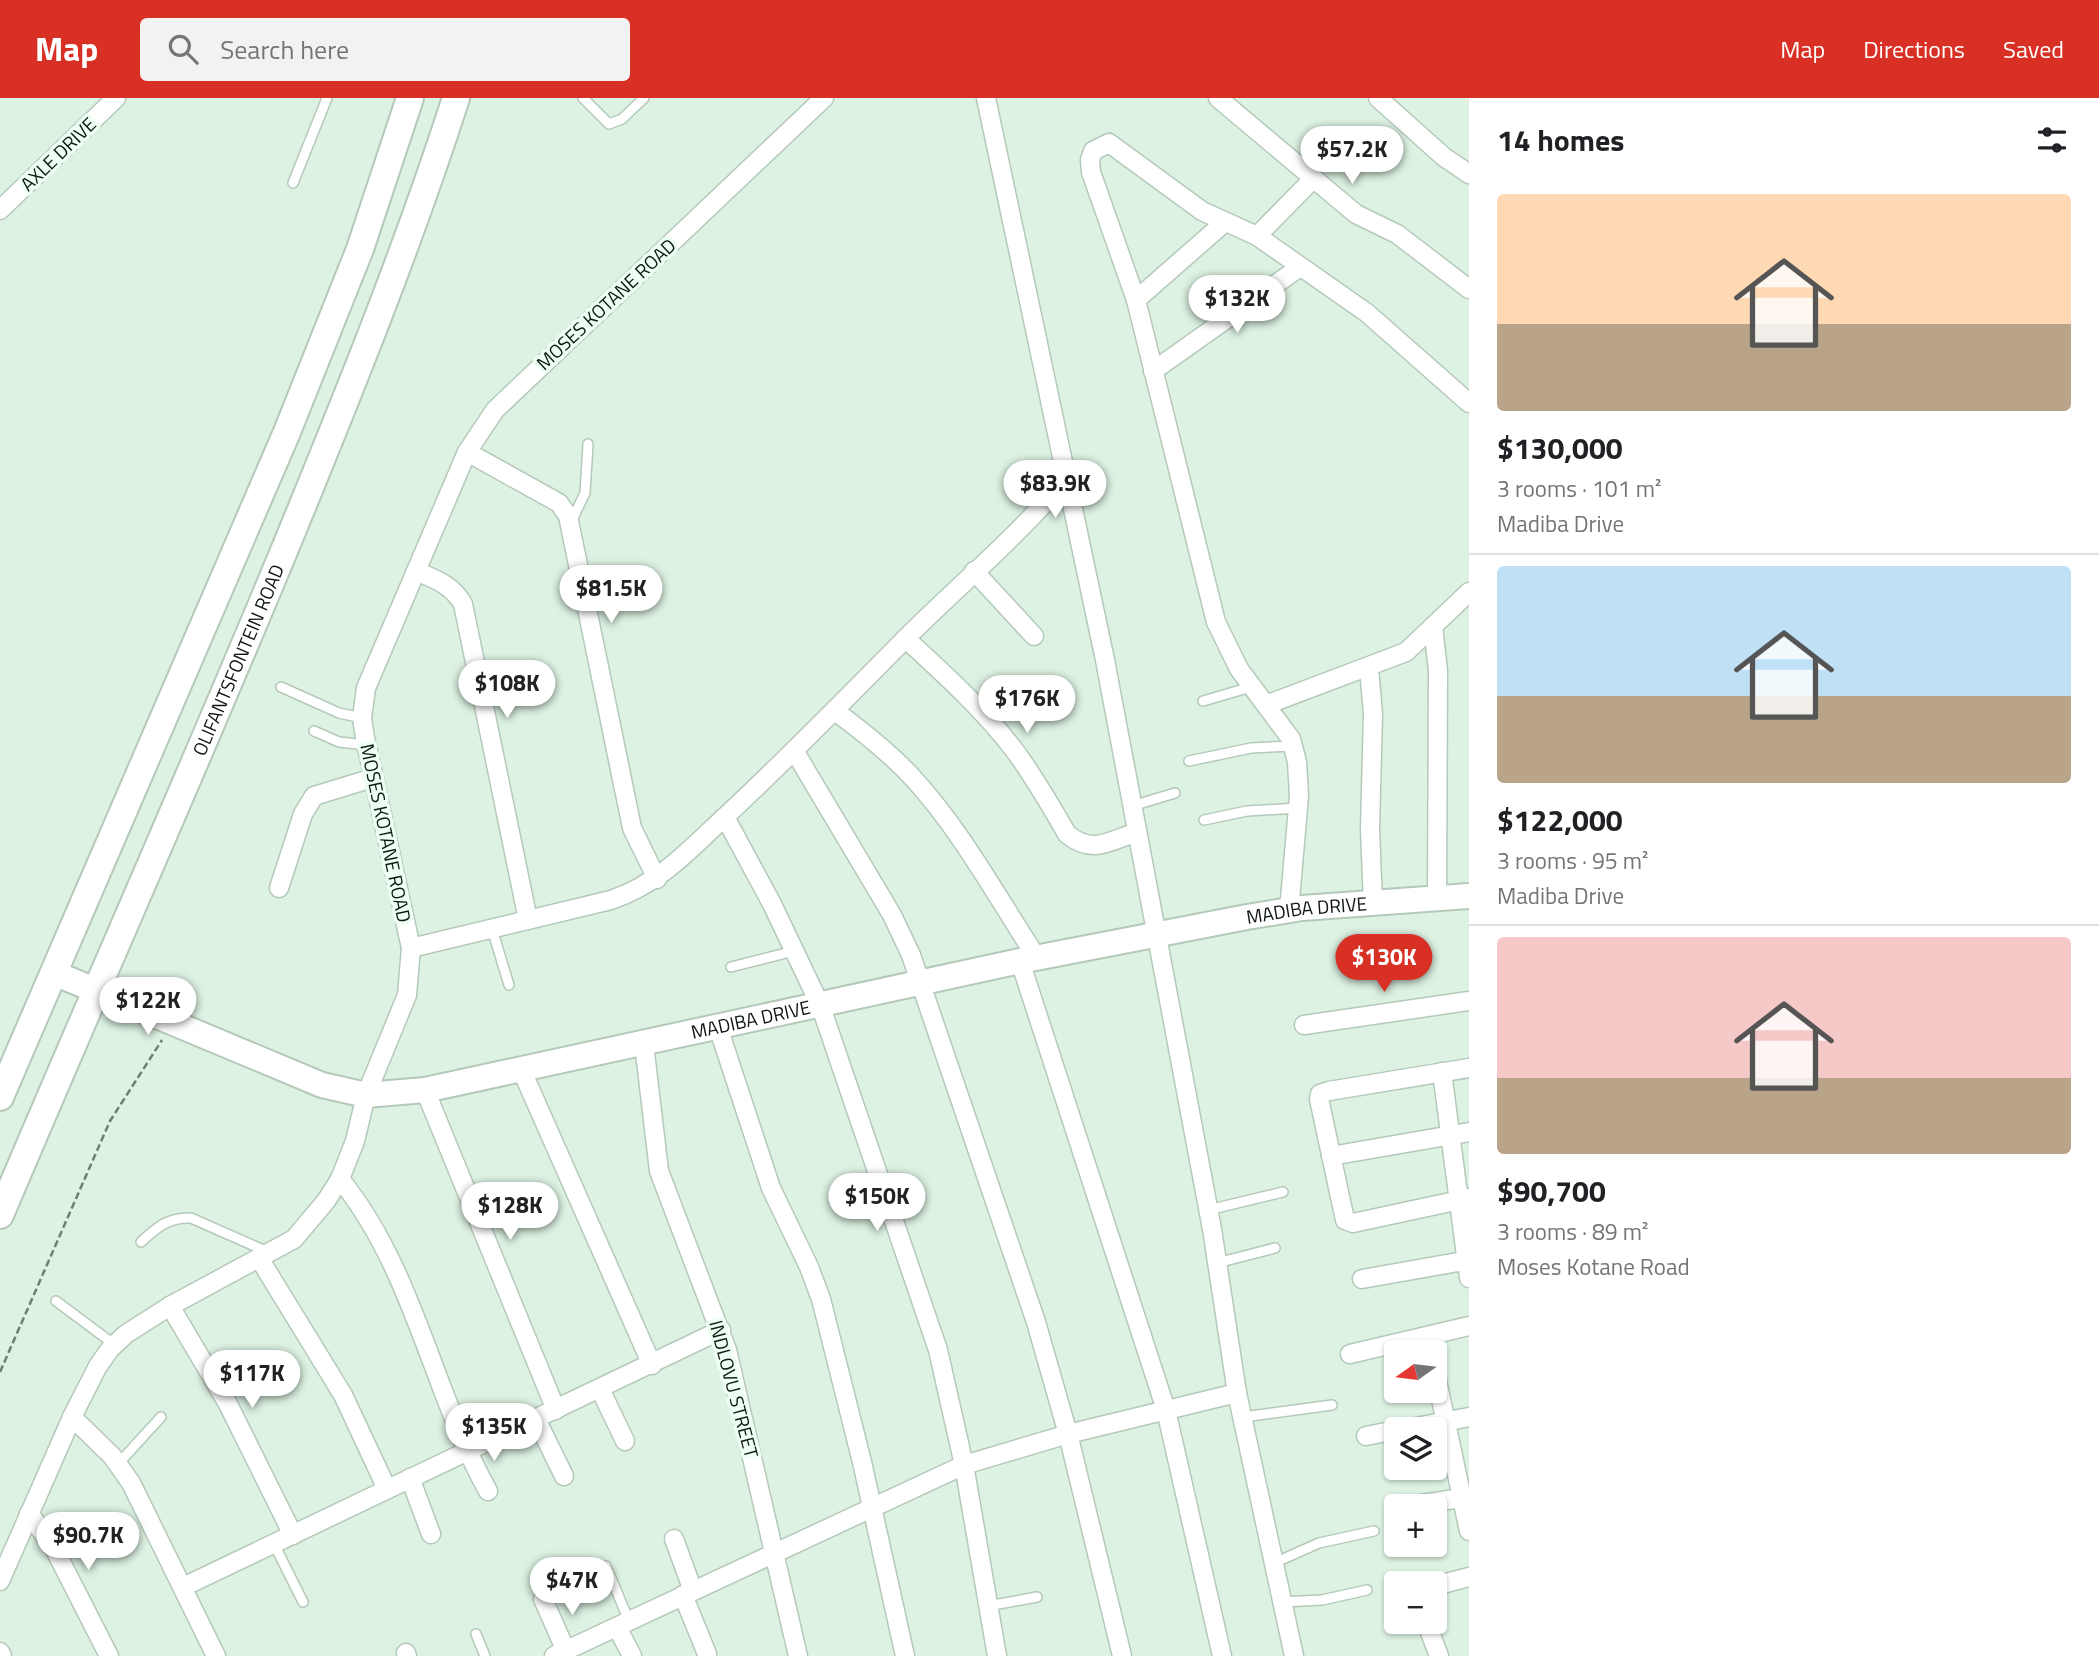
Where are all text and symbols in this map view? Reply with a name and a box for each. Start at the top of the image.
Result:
search box [140,18,630,81]
text: Map [35,24,98,74]
icon: search [164,30,202,68]
text: Search here [220,30,349,69]
text: Map [1780,31,1825,67]
text: Directions [1863,31,1965,67]
text: Saved [2003,31,2064,67]
street label: AXLE DRIVE [13,110,102,197]
text: 14 homes [1497,117,1624,163]
icon: filters [2033,121,2071,159]
pin: $57.2K [1295,126,1409,186]
text: $57.2K [1316,131,1388,166]
street label: MOSES KOTANE ROAD [529,231,682,376]
icon: home [1721,240,1847,366]
pin: $132K [1188,275,1286,335]
text: $132K [1204,280,1270,315]
text: $130,000 [1497,425,1623,471]
pin: $83.9K [998,460,1112,520]
text: $83.9K [1019,465,1091,500]
text: 3 rooms · 101 m² [1497,471,1661,506]
text: Madiba Drive [1497,506,1624,541]
street label: OLIFANTSFONTEIN ROAD [184,560,291,760]
pin: $81.5K [554,566,668,625]
text: $81.5K [575,570,647,605]
icon: home [1721,612,1847,738]
pin: $108K [458,660,556,720]
text: $108K [474,665,540,700]
pin: $176K [978,676,1076,735]
text: $176K [994,680,1060,715]
street label: MOSES KOTANE ROAD [353,741,420,925]
text: $122,000 [1497,797,1623,843]
text: 3 rooms · 95 m² [1497,843,1648,878]
text: Madiba Drive [1497,878,1624,913]
street label: MADIBA DRIVE [1244,888,1368,931]
pin: $130K [1335,934,1433,994]
text: $130K [1351,939,1417,974]
pin: $122K [99,978,197,1037]
text: $122K [115,982,181,1017]
icon: home [1721,983,1847,1109]
street label: MADIBA DRIVE [688,992,813,1046]
text: $90,700 [1497,1168,1606,1214]
pin: $150K [828,1174,926,1233]
text: $150K [844,1178,910,1213]
pin: $128K [461,1182,559,1242]
text: $128K [477,1187,543,1222]
text: 3 rooms · 89 m² [1497,1214,1648,1249]
text: Moses Kotane Road [1497,1249,1690,1284]
street label: INDLOVU STREET [702,1317,767,1461]
north arrow [1384,1340,1447,1404]
map controls [1384,1340,1447,1634]
pin: $117K [203,1350,301,1410]
text: $117K [219,1355,285,1390]
pin: $135K [445,1404,543,1463]
text: $135K [461,1408,527,1443]
button: layers [1384,1417,1447,1480]
button: + [1384,1494,1447,1557]
pin: $90.7K [31,1512,145,1572]
text: $90.7K [52,1517,124,1552]
pin: $47K [531,1558,613,1617]
text: $47K [546,1562,598,1597]
button: − [1384,1571,1447,1634]

